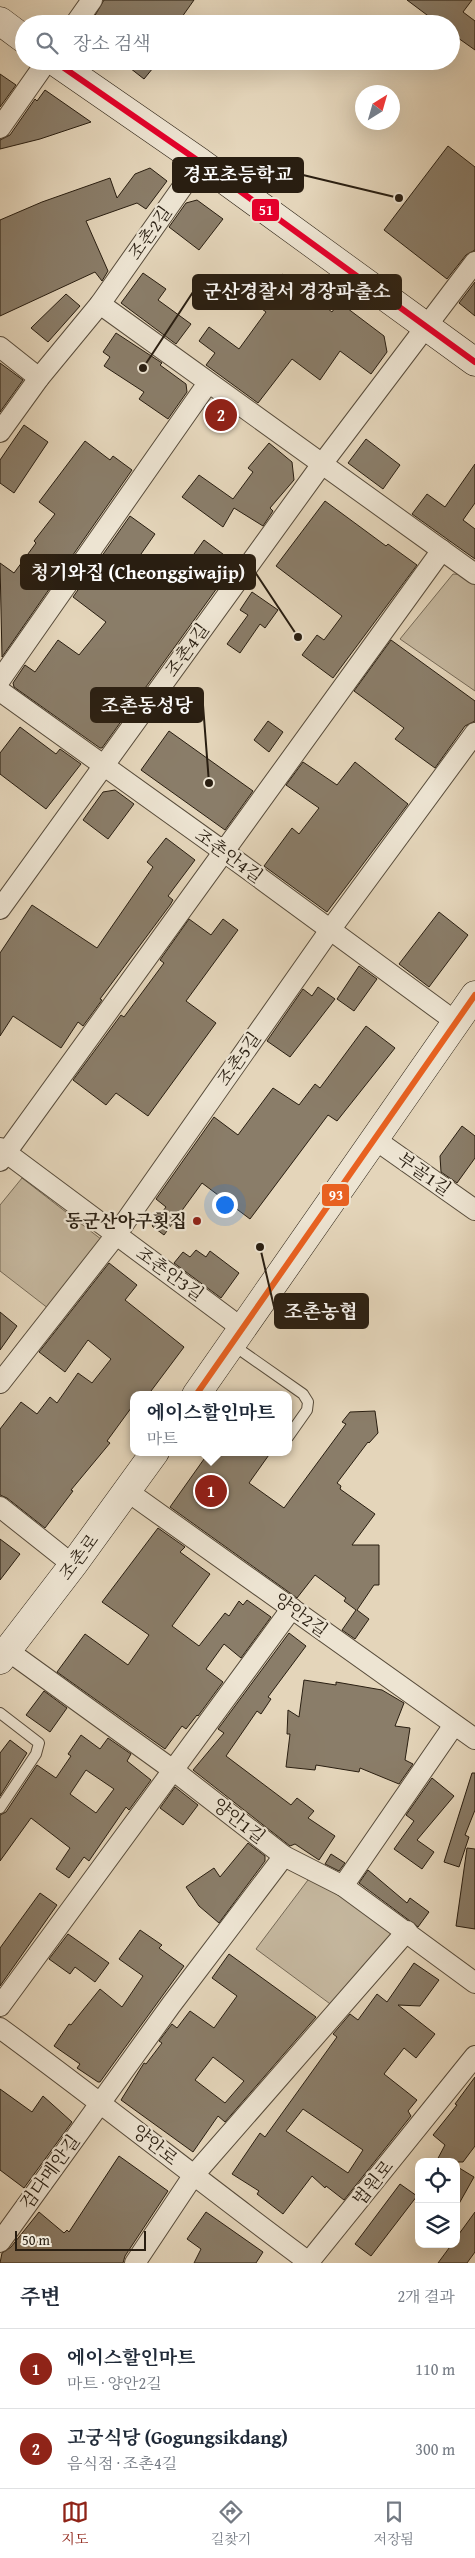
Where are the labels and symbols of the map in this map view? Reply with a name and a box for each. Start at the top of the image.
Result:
north arrow [355,85,400,130]
callout: 경포초등학교 [173,158,303,192]
text: 경포초등학교 [183,160,293,188]
line badge: 51 [251,198,280,222]
street label: 조촌2길 [121,200,178,265]
text: 51 [259,200,273,220]
callout: 군산경찰서 경장파출소 [193,275,401,309]
text: 군산경찰서 경장파출소 [203,277,391,305]
pin: 2 [205,396,237,434]
callout: 청기와집 (Cheonggiwajip) [21,555,255,589]
text: 청기와집 (Cheonggiwajip) [31,558,245,586]
street label: 조촌4길 [158,617,215,682]
callout: 조촌동성당 [91,688,203,722]
text: 조촌동성당 [101,691,194,719]
street label: 조촌안4길 [190,822,269,890]
street label: 조촌5길 [210,1026,267,1091]
street label: 부골1길 [392,1145,457,1202]
line badge: 93 [321,1183,350,1207]
text: 93 [329,1185,343,1205]
your location [212,1192,238,1218]
place label: 동군산아구횟집 [65,1207,187,1234]
marker: 동군산아구횟집 [191,1215,203,1227]
street label: 조촌안3길 [131,1240,210,1308]
callout: 조촌농협 [275,1294,368,1328]
text: 조촌농협 [284,1297,358,1325]
pin: 1 [195,1472,227,1510]
street label: 조촌로 [52,1528,105,1586]
street label: 양안2길 [269,1586,334,1643]
street label: 양안1길 [207,1791,272,1850]
street label: 양안로 [127,2118,184,2172]
street label: 검다메안길 [13,2129,86,2215]
street label: 법원로 [346,2154,400,2211]
scale bar [15,2228,146,2251]

